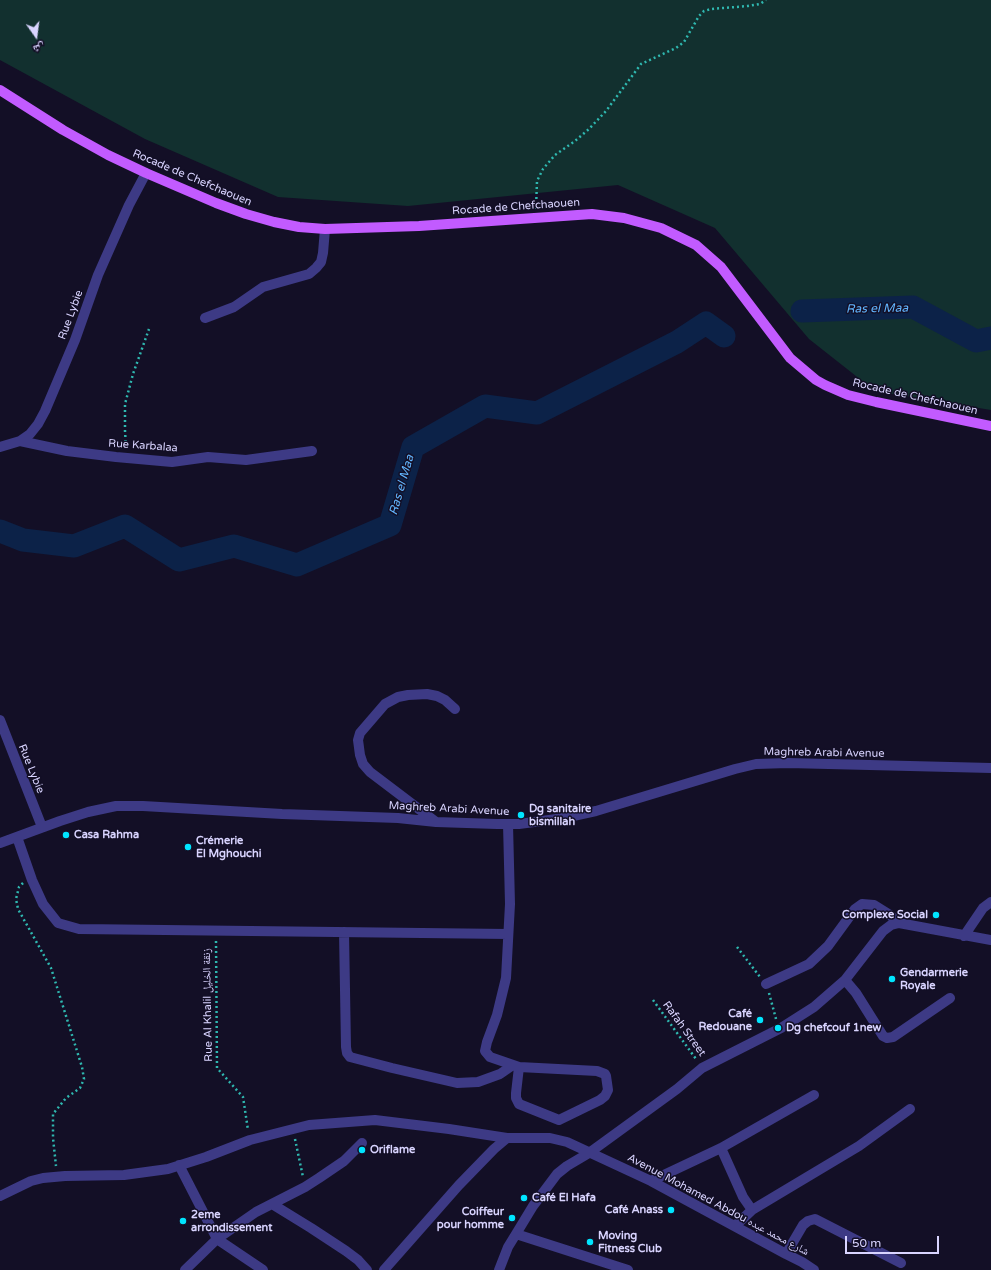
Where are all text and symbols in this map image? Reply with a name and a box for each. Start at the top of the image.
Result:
north arrow [16,16,56,56]
text: ش [32,40,46,56]
street label: Rocade de Chefchaouen [130,147,254,209]
street label: Rocade de Chefchaouen [452,196,580,218]
street label: Rue Lybie [56,288,86,342]
water label: Ras el Maa [846,301,908,317]
street label: Rocade de Chefchaouen [851,376,979,418]
street label: Rue Karbalaa [108,437,178,455]
water label: Ras el Maa [387,453,417,517]
street label: Rue Lybie [15,743,47,795]
street label: Maghreb Arabi Avenue [763,745,885,761]
street label: Maghreb Arabi Avenue [388,799,510,819]
place label: Dg sanitaire bismillah [529,802,591,828]
marker: Dg sanitaire bismillah [516,810,526,820]
place label: Casa Rahma [74,828,139,842]
marker: Casa Rahma [61,830,71,840]
place label: Crémerie El Mghouchi [196,834,261,860]
marker: Crémerie El Mghouchi [183,842,193,852]
place label: Complexe Social [842,908,928,922]
marker: Complexe Social [931,910,941,920]
street label: Rue Al Khalil زنقة الخليل [200,948,216,1062]
place label: Gendarmerie Royale [900,966,968,992]
marker: Gendarmerie Royale [887,974,897,984]
street label: Rafah Street [660,999,708,1059]
place label: Café Redouane [699,1007,752,1033]
marker: Café Redouane [755,1015,765,1025]
place label: Dg chefcouf 1new [786,1021,881,1035]
marker: Dg chefcouf 1new [773,1023,783,1033]
place label: Oriflame [370,1143,415,1157]
marker: Oriflame [357,1145,367,1155]
street label: Avenue Mohamed Abdou شارع محمد عبده [625,1151,811,1259]
place label: Café El Hafa [532,1191,596,1205]
marker: Café El Hafa [519,1193,529,1203]
place label: Café Anass [605,1203,663,1217]
place label: Coiffeur pour homme [437,1205,504,1231]
marker: Café Anass [666,1205,676,1215]
place label: 2eme arrondissement [191,1208,272,1234]
marker: Coiffeur pour homme [507,1213,517,1223]
marker: 2eme arrondissement [178,1216,188,1226]
scale bar [847,1228,941,1254]
place label: Moving Fitness Club [598,1229,662,1255]
text: 50 m [852,1236,881,1250]
marker: Moving Fitness Club [585,1237,595,1247]

